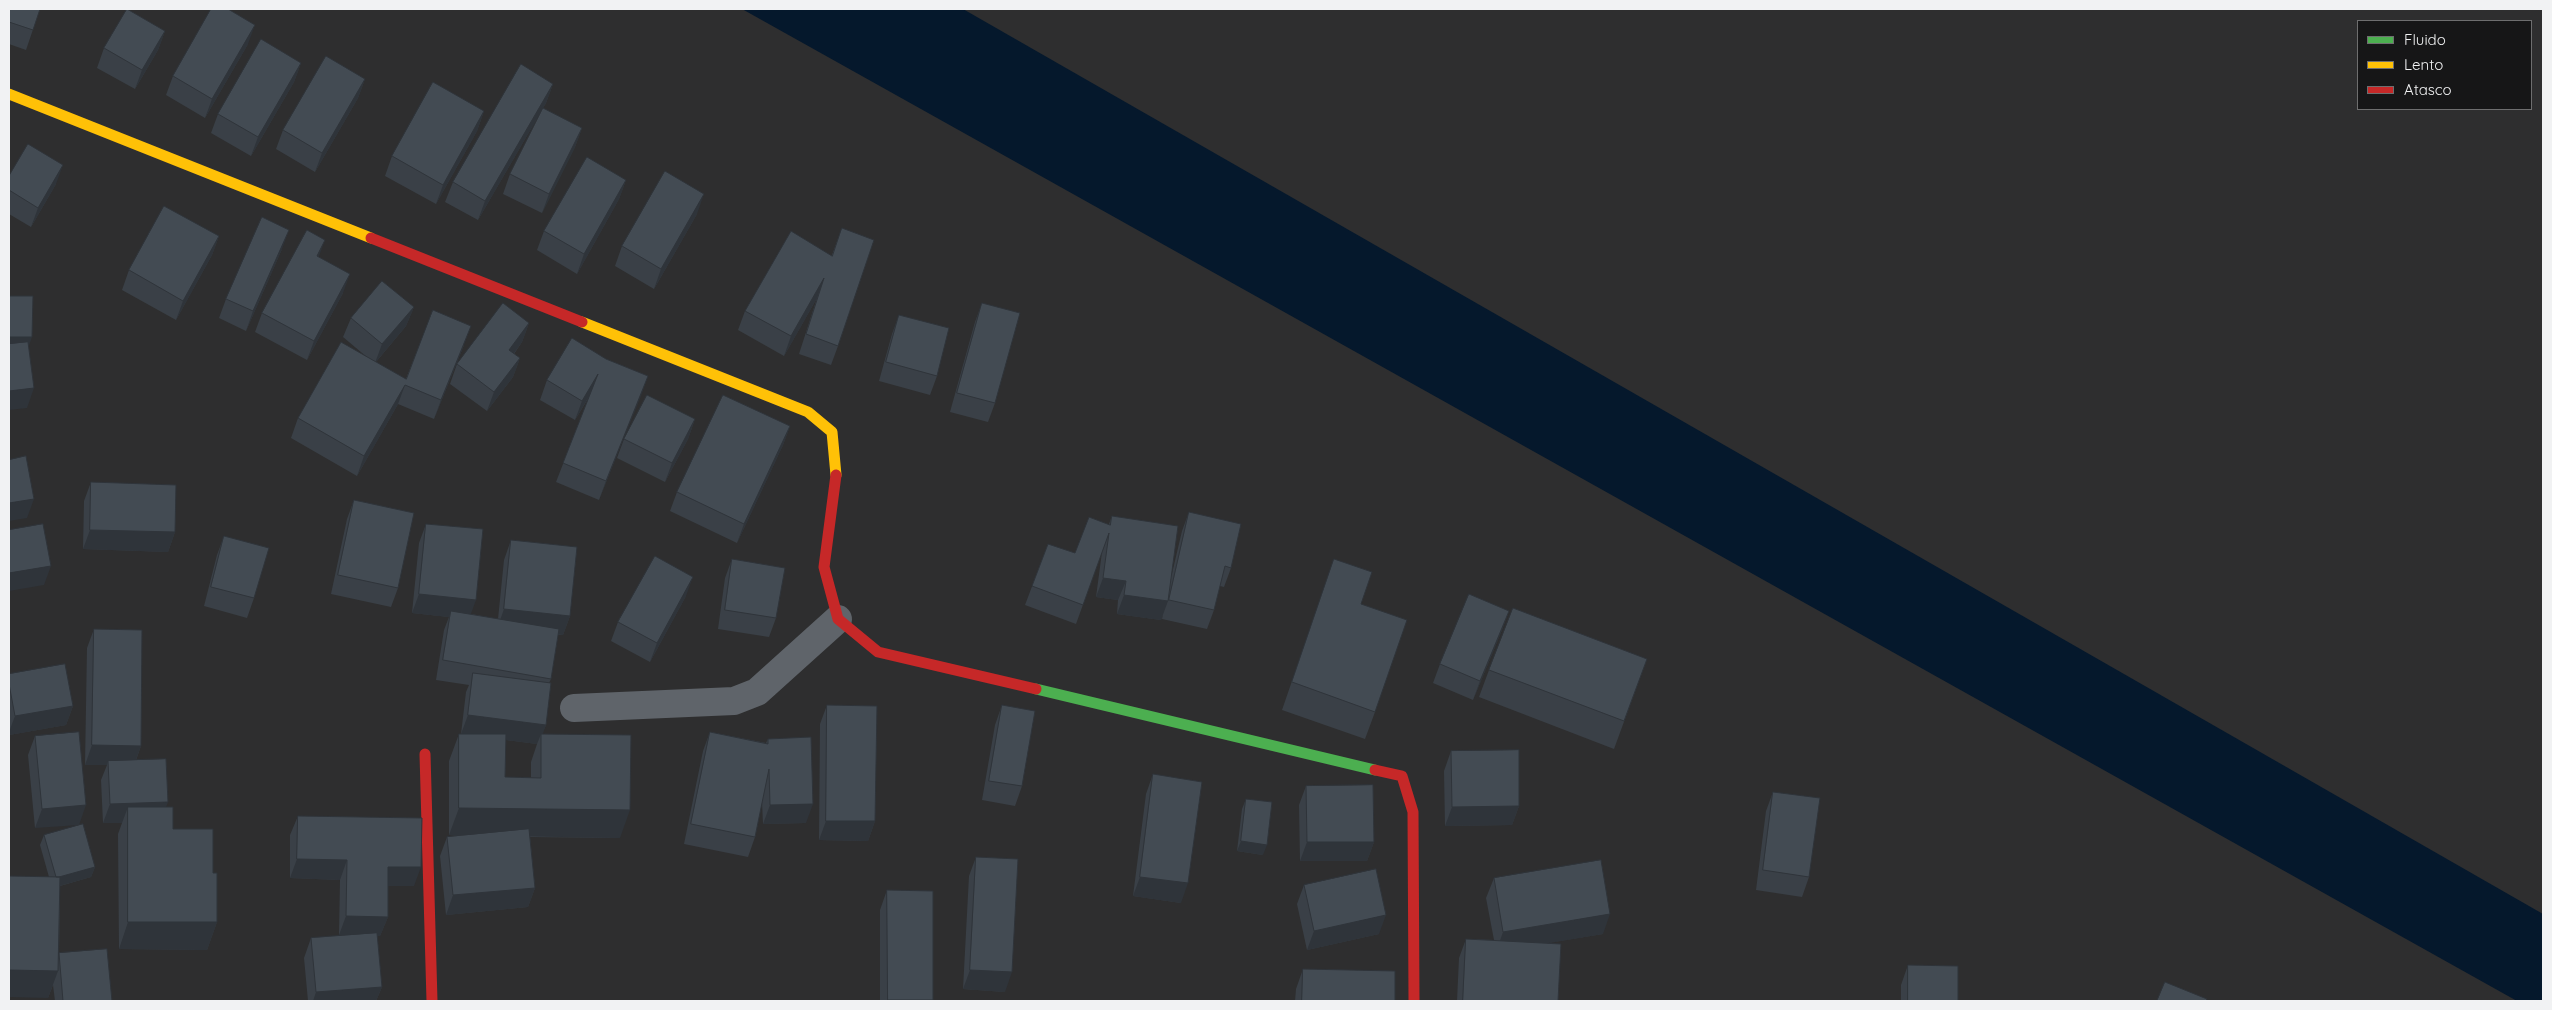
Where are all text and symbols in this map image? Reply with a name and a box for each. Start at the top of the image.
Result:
legend [2357,20,2532,110]
text: Fluido [2404,30,2446,49]
text: Lento [2404,55,2443,74]
text: Atasco [2404,80,2452,99]

